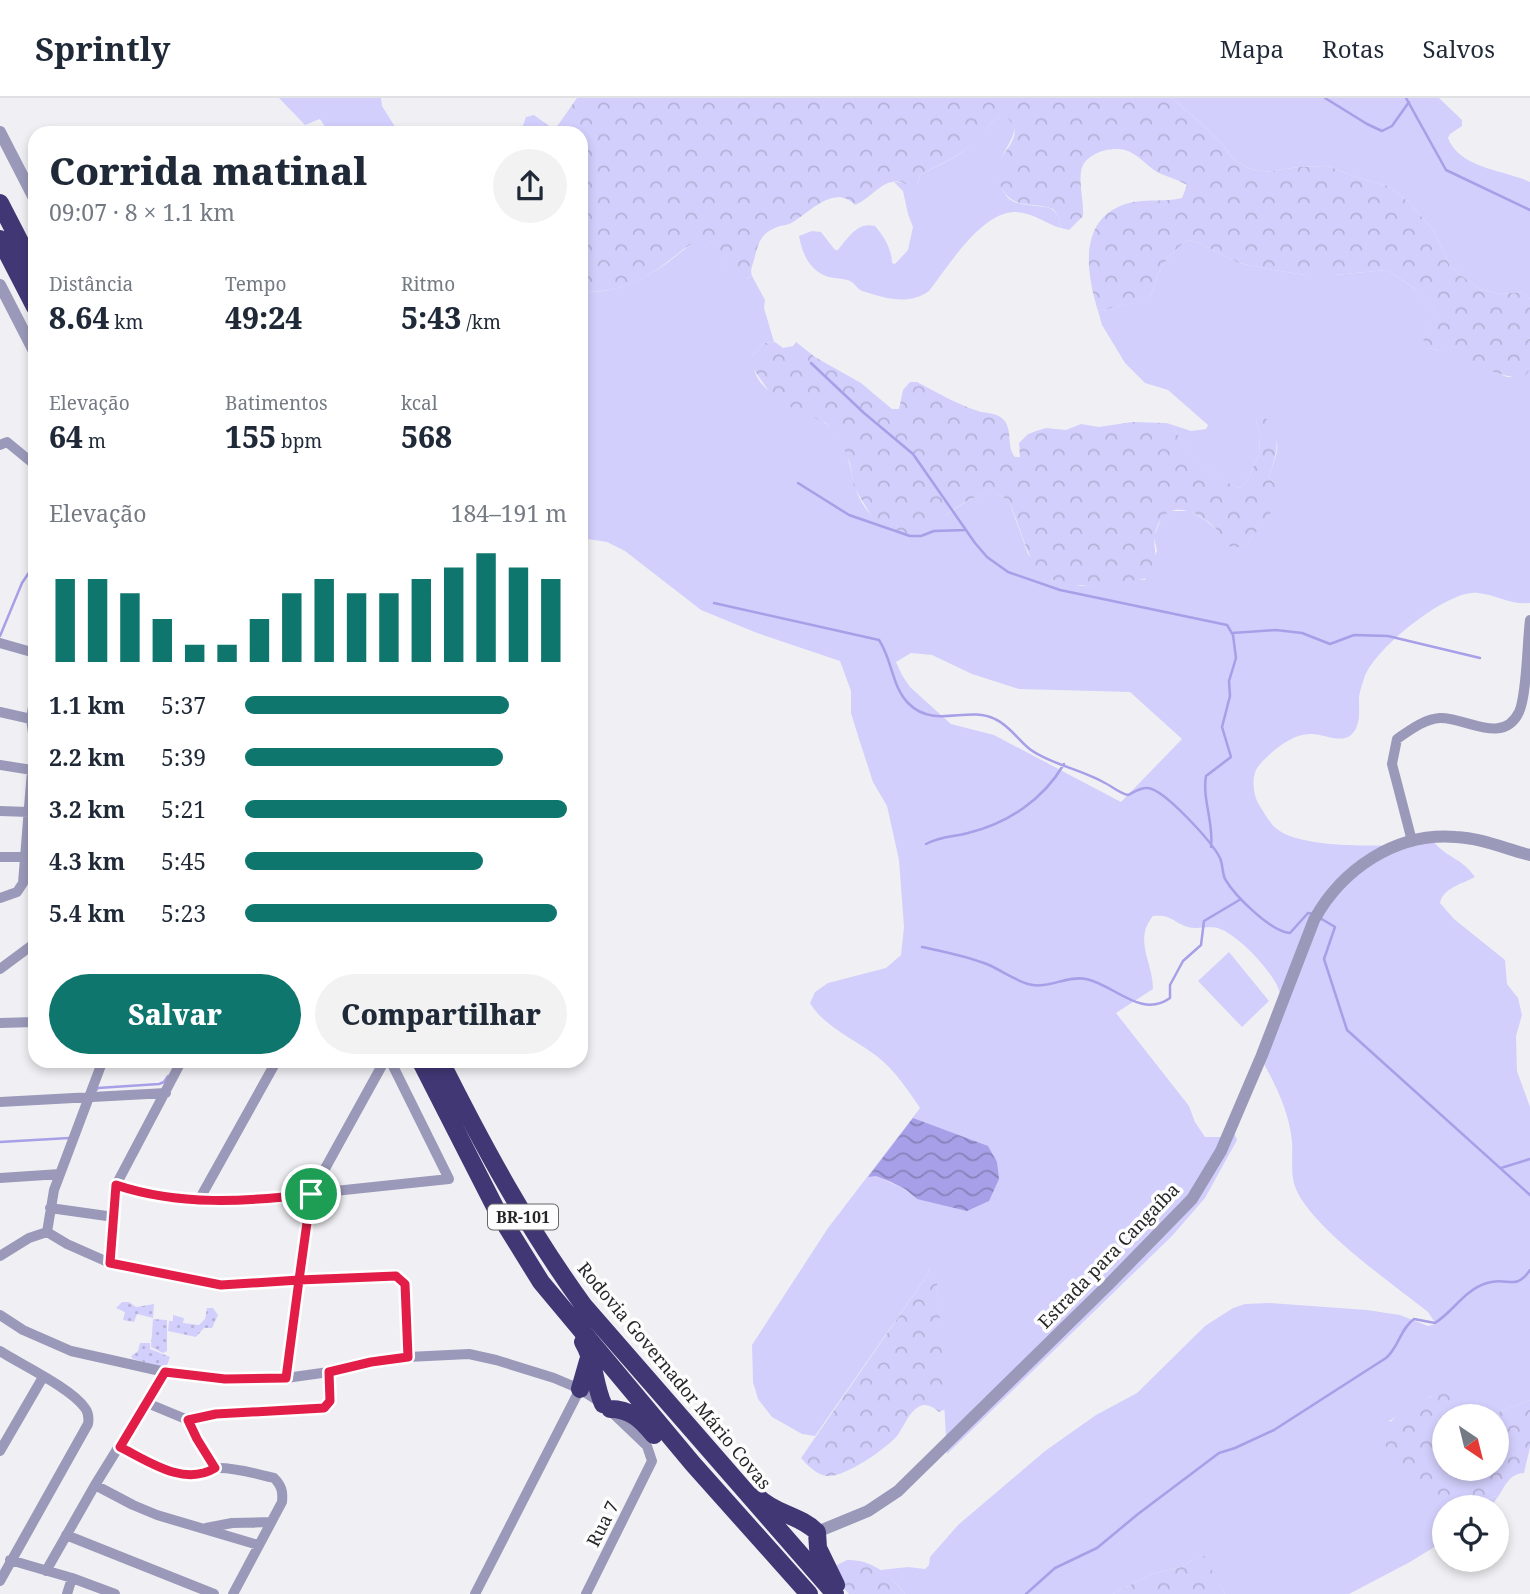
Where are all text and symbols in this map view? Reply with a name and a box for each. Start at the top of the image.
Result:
text: Sprintly [35,26,170,71]
text: Mapa [1220,32,1284,65]
text: Rotas [1322,32,1384,65]
text: Salvos [1422,32,1495,65]
text: Corrida matinal [49,144,367,196]
button: share [493,149,567,223]
text: 09:07 · 8 × 1.1 km [49,196,235,228]
text: Distância [49,271,133,297]
text: Tempo [225,271,286,297]
text: Ritmo [401,271,455,297]
text: 8.64 [49,297,109,338]
text: 49:24 [225,297,302,338]
text: 5:43 [401,297,461,338]
text: km [109,309,143,335]
text: /km [461,309,501,335]
text: Elevação [49,390,130,416]
text: Batimentos [225,390,328,416]
text: kcal [401,390,438,416]
text: 64 [49,416,83,457]
text: 155 [225,416,276,457]
text: 568 [401,416,452,457]
text: m [83,428,106,454]
text: bpm [276,428,322,454]
text: Elevação [49,497,147,529]
text: 184–191 m [451,497,567,529]
text: 1.1 km [49,689,125,721]
text: 5:37 [161,689,206,721]
text: 2.2 km [49,741,125,773]
text: 5:39 [161,741,206,773]
text: 3.2 km [49,793,125,825]
text: 5:21 [161,793,206,825]
text: 4.3 km [49,845,125,877]
text: 5:45 [161,845,206,877]
text: 5.4 km [49,897,125,929]
text: 5:23 [161,897,206,929]
button: Salvar [49,974,301,1054]
button: Compartilhar [315,974,567,1054]
pin [281,1164,341,1224]
icon: arrive [292,1175,330,1213]
street label: Estrada para Cangaíba [1032,1177,1184,1333]
road number: BR-101 [488,1204,558,1230]
street label: Rodovia Governador Mário Covas [573,1257,777,1494]
north arrow [1432,1404,1508,1480]
map controls [1432,1404,1509,1572]
button: locate [1432,1495,1509,1572]
street label: Rua 7 [580,1497,624,1550]

